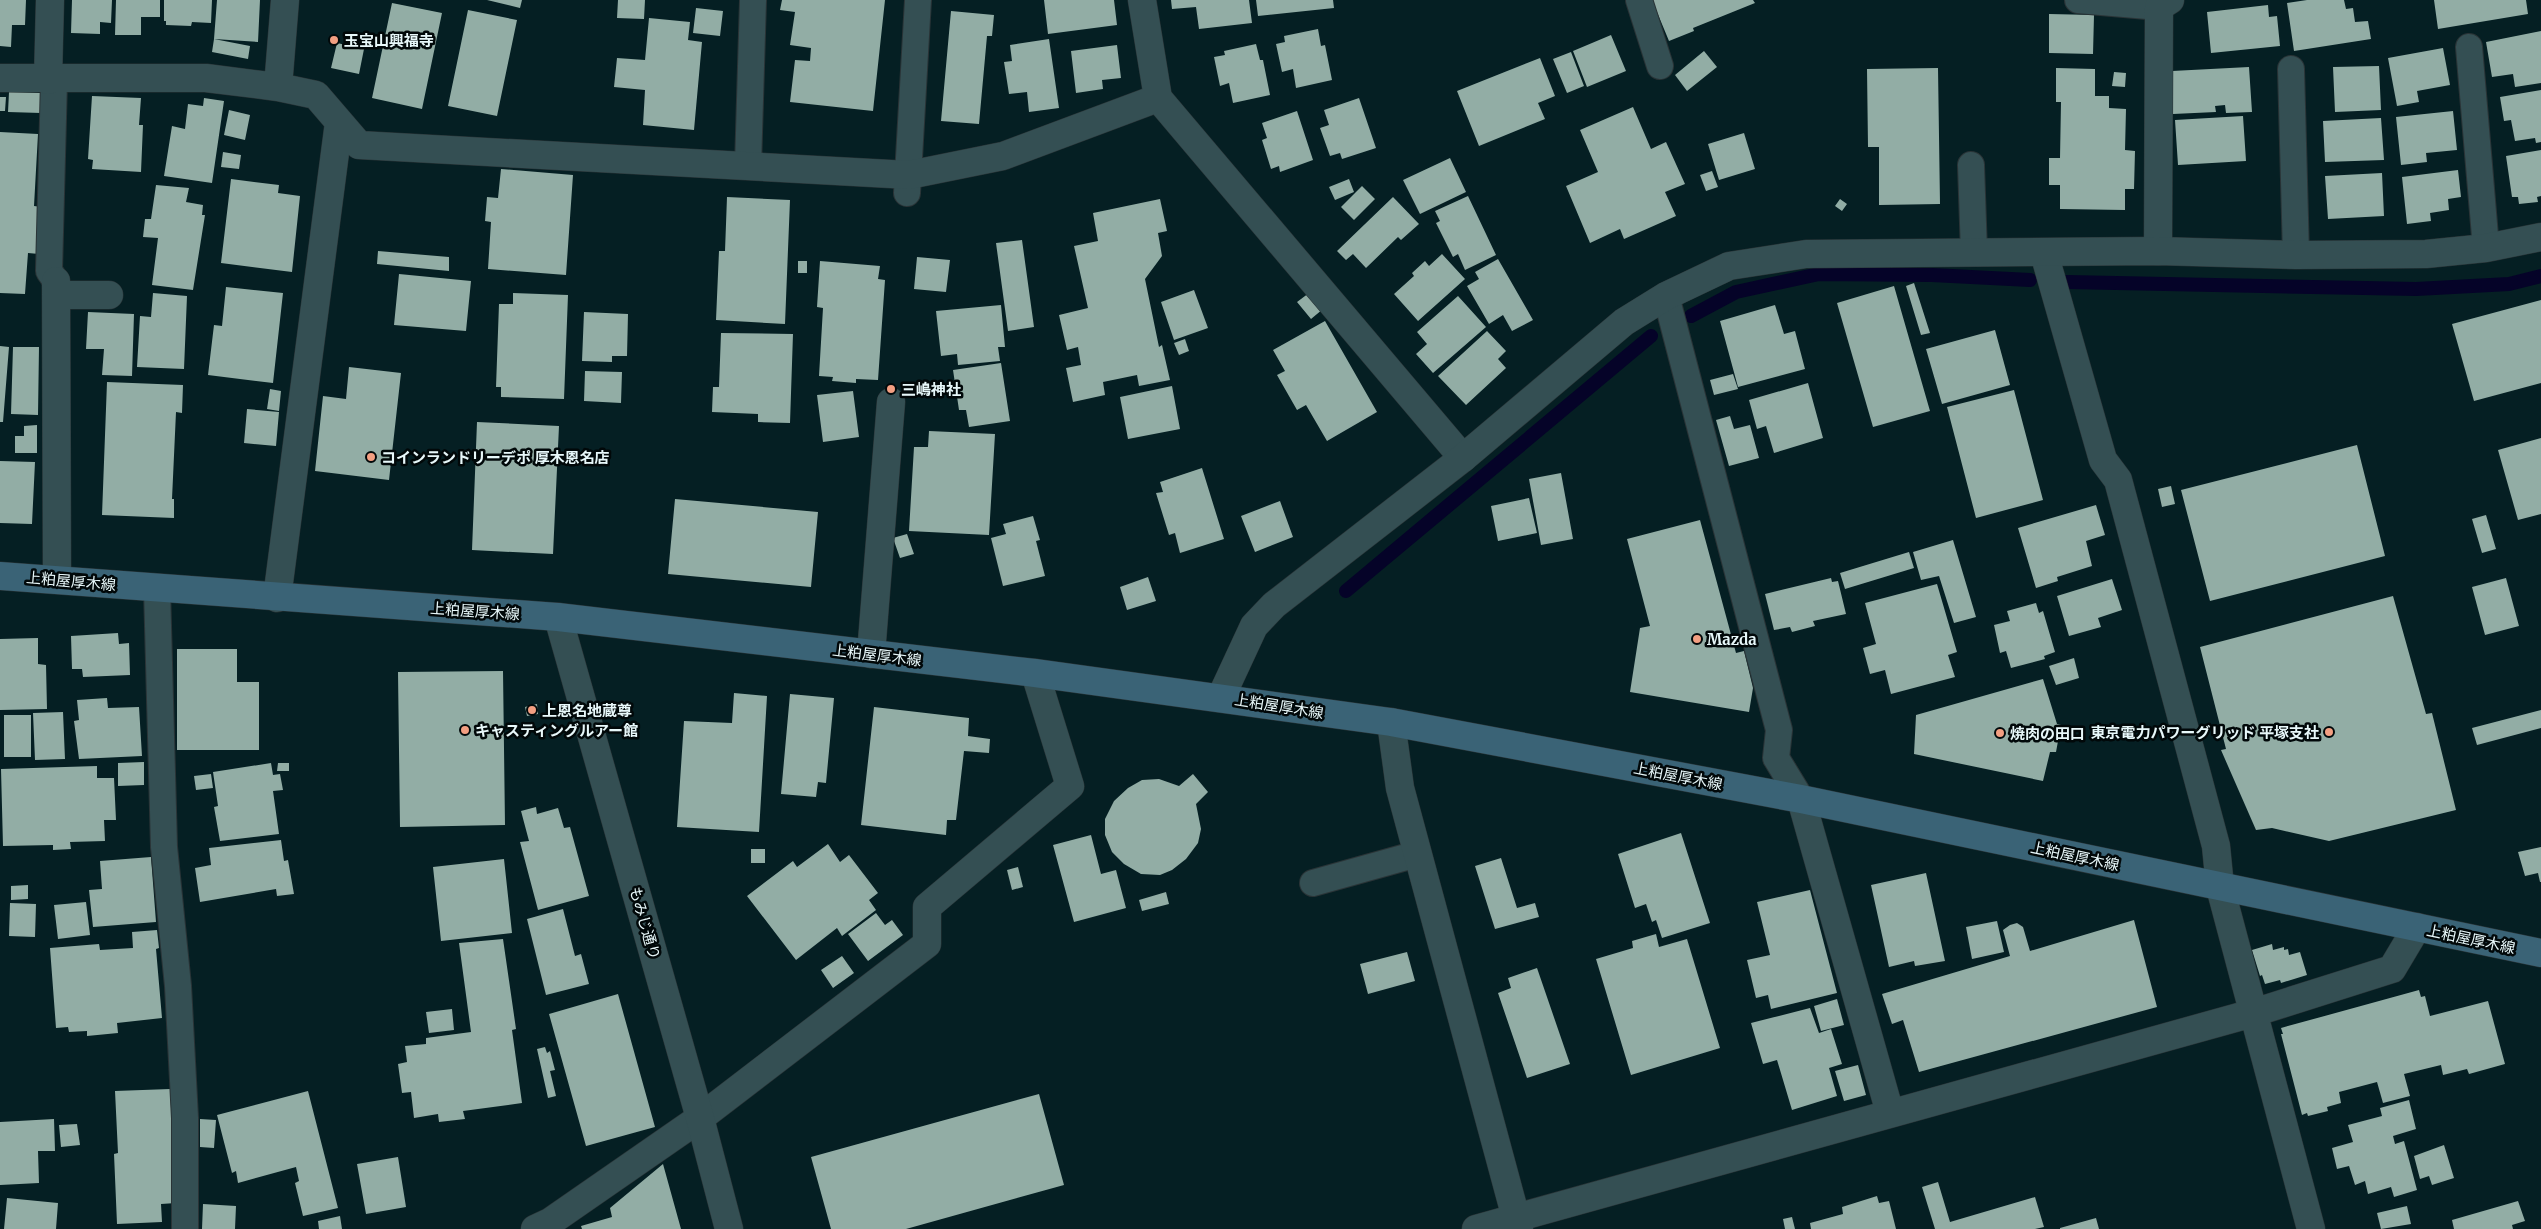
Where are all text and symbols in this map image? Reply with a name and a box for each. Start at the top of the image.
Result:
place label: 玉宝山興福寺 [344,31,434,50]
marker: 玉宝山興福寺 [328,34,340,46]
place label: 三嶋神社 [901,380,961,399]
marker: 三嶋神社 [885,383,897,395]
place label: コインランドリーデポ 厚木恩名店 [381,448,610,467]
marker: コインランドリーデポ 厚木恩名店 [365,451,377,463]
street label: 上粕屋厚木線 [25,568,117,594]
street label: 上粕屋厚木線 [429,598,521,624]
place label: Mazda [1707,630,1757,649]
marker: Mazda [1691,633,1703,645]
street label: 上粕屋厚木線 [831,640,923,670]
street label: 上粕屋厚木線 [1233,690,1325,722]
place label: 上恩名地蔵尊 [542,701,632,720]
marker: 上恩名地蔵尊 [526,704,538,716]
place label: キャスティングルアー館 [475,721,638,740]
place label: 東京電力パワーグリッド 平塚支社 [2090,723,2319,742]
marker: キャスティングルアー館 [459,724,471,736]
place label: 焼肉の田口 [2010,724,2085,743]
marker: 東京電力パワーグリッド 平塚支社 [2323,726,2335,738]
marker: 焼肉の田口 [1994,727,2006,739]
street label: 上粕屋厚木線 [1632,758,1724,794]
street label: 上粕屋厚木線 [2029,837,2121,875]
street label: もみじ通り [626,884,664,962]
street label: 上粕屋厚木線 [2425,920,2517,958]

